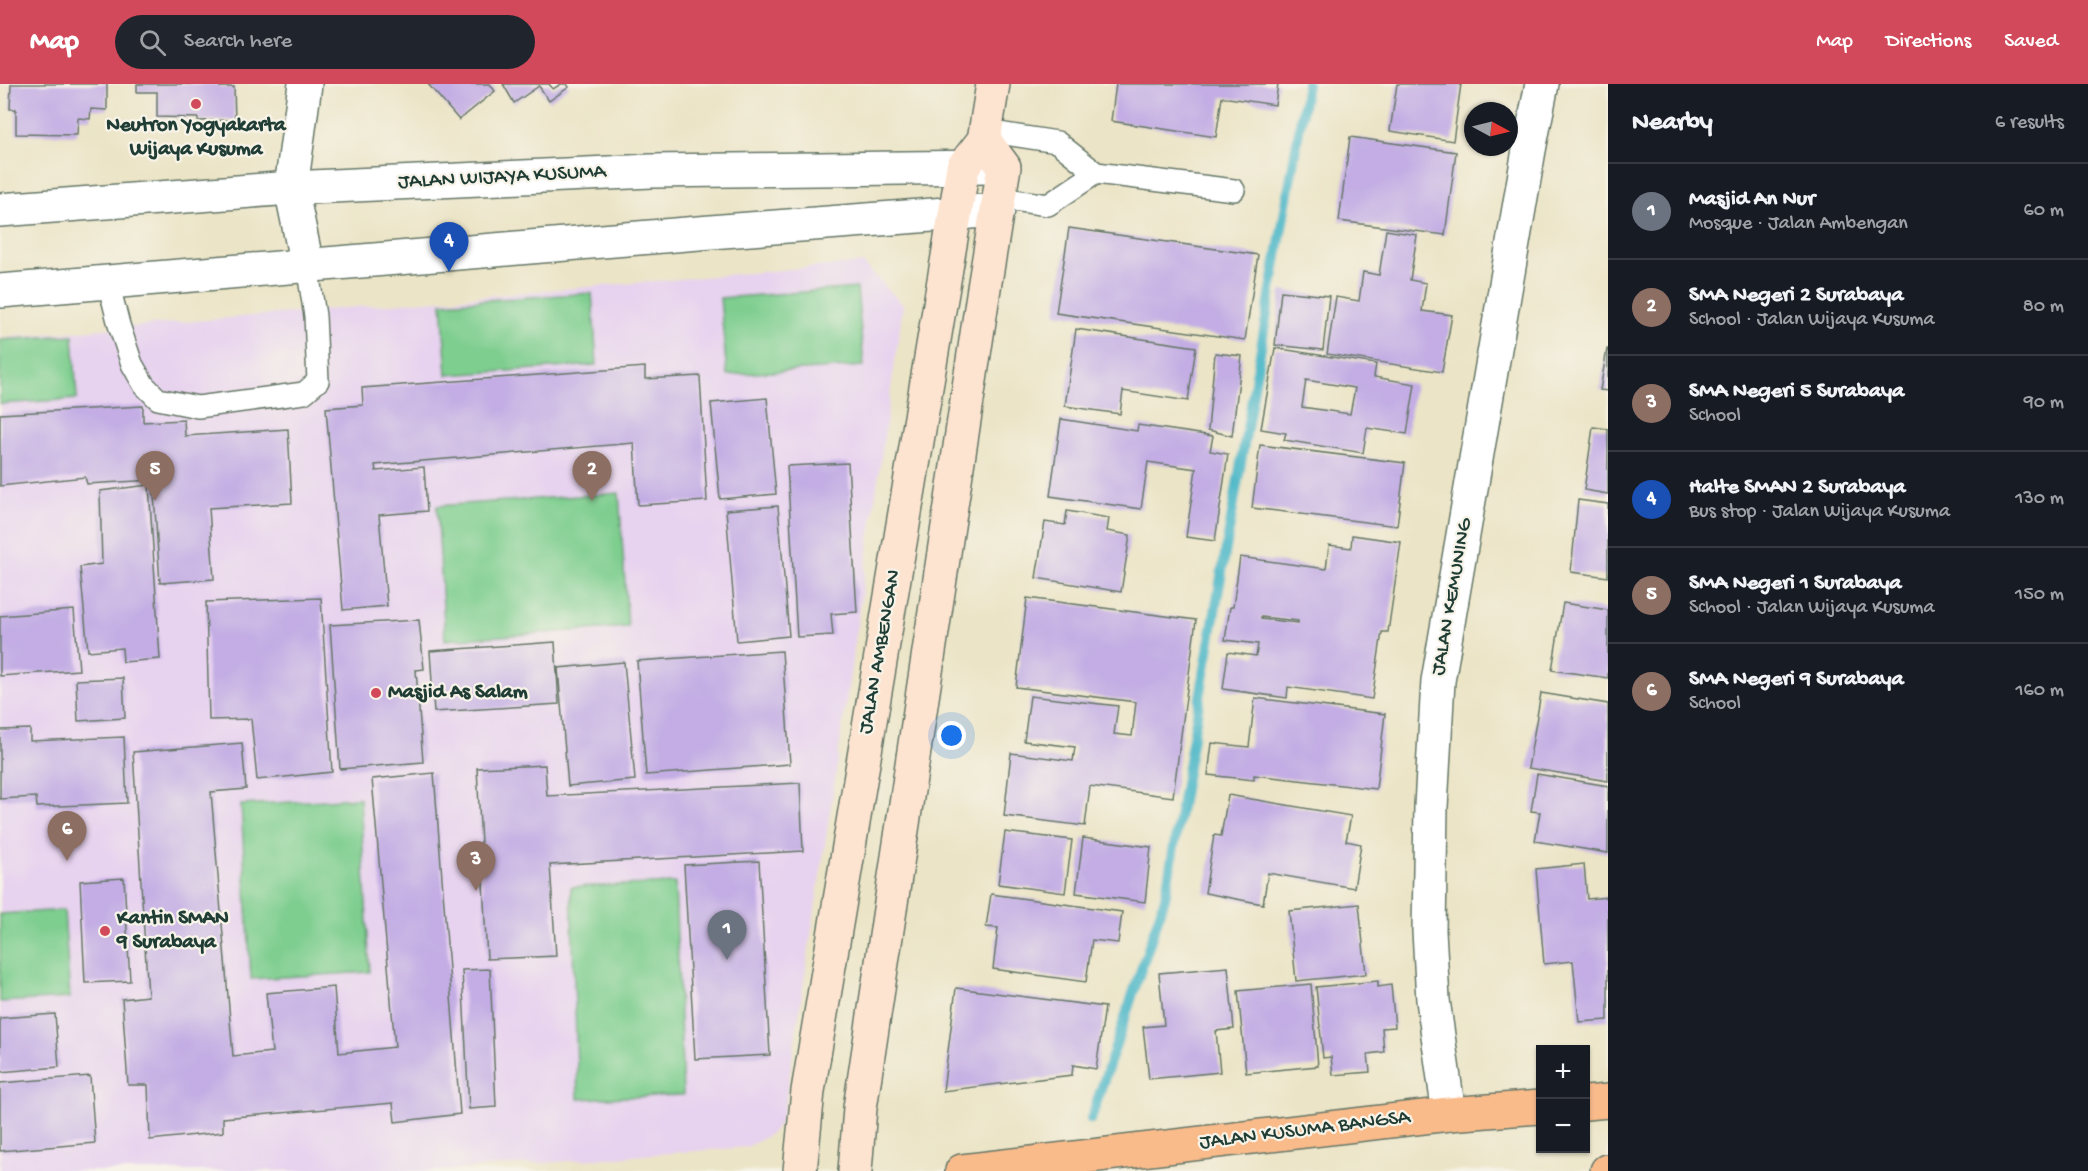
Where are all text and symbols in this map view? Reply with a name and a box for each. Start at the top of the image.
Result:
search box [115,15,535,69]
text: Map [30,26,79,59]
icon: search [136,26,169,59]
text: Search here [184,29,292,55]
text: Map [1816,30,1853,55]
text: Directions [1886,30,1971,55]
text: Saved [2004,30,2058,55]
marker: Neutron Yogyakarta Wijaya Kusuma [189,97,203,111]
north arrow [1464,102,1518,156]
text: Nearby [1632,108,1713,139]
text: 6 results [1995,112,2064,135]
place label: Neutron Yogyakarta Wijaya Kusuma [106,114,287,163]
street label: JALAN WIJAYA KUSUMA [397,160,608,196]
text: Masjid An Nur [1689,187,1815,213]
text: 1 [1647,200,1656,223]
text: 60 m [2024,200,2064,223]
text: Mosque · Jalan Ambengan [1689,213,1908,236]
pin: 4 [430,222,468,272]
text: SMA Negeri 2 Surabaya [1689,283,1903,309]
text: 2 [1647,296,1656,319]
text: 80 m [2023,296,2064,319]
text: School · Jalan Wijaya Kusuma [1689,309,1935,332]
text: SMA Negeri 5 Surabaya [1689,379,1904,405]
text: 3 [1646,392,1657,415]
text: 90 m [2024,392,2064,415]
text: School [1689,405,1741,428]
pin: 5 [136,452,174,501]
pin: 2 [572,452,612,501]
text: Halte SMAN 2 Surabaya [1689,475,1906,501]
text: 4 [1647,488,1656,511]
text: 130 m [2015,488,2064,511]
text: Bus stop · Jalan Wijaya Kusuma [1689,501,1950,524]
street label: JALAN KEMUNING [1427,516,1479,678]
street label: JALAN AMBENGAN [854,568,908,736]
text: SMA Negeri 1 Surabaya [1689,571,1902,597]
text: 5 [1646,584,1657,607]
text: 150 m [2015,584,2064,607]
text: School · Jalan Wijaya Kusuma [1689,597,1935,620]
text: SMA Negeri 9 Surabaya [1689,667,1904,693]
text: 6 [1646,680,1657,703]
text: 160 m [2015,680,2064,703]
place label: Masjid As Salam [388,681,528,706]
marker: Masjid As Salam [369,686,383,700]
text: School [1689,693,1741,716]
your location [937,721,966,750]
pin: 6 [48,812,86,861]
pin: 3 [456,842,496,891]
place label: Kantin SMAN 9 Surabaya [116,907,229,956]
pin: 1 [708,910,746,960]
marker: Kantin SMAN 9 Surabaya [98,924,112,938]
map controls [1536,1045,1590,1153]
button: + [1536,1045,1590,1099]
button: − [1536,1099,1590,1153]
street label: JALAN KUSUMA BANGSA [1198,1105,1413,1156]

